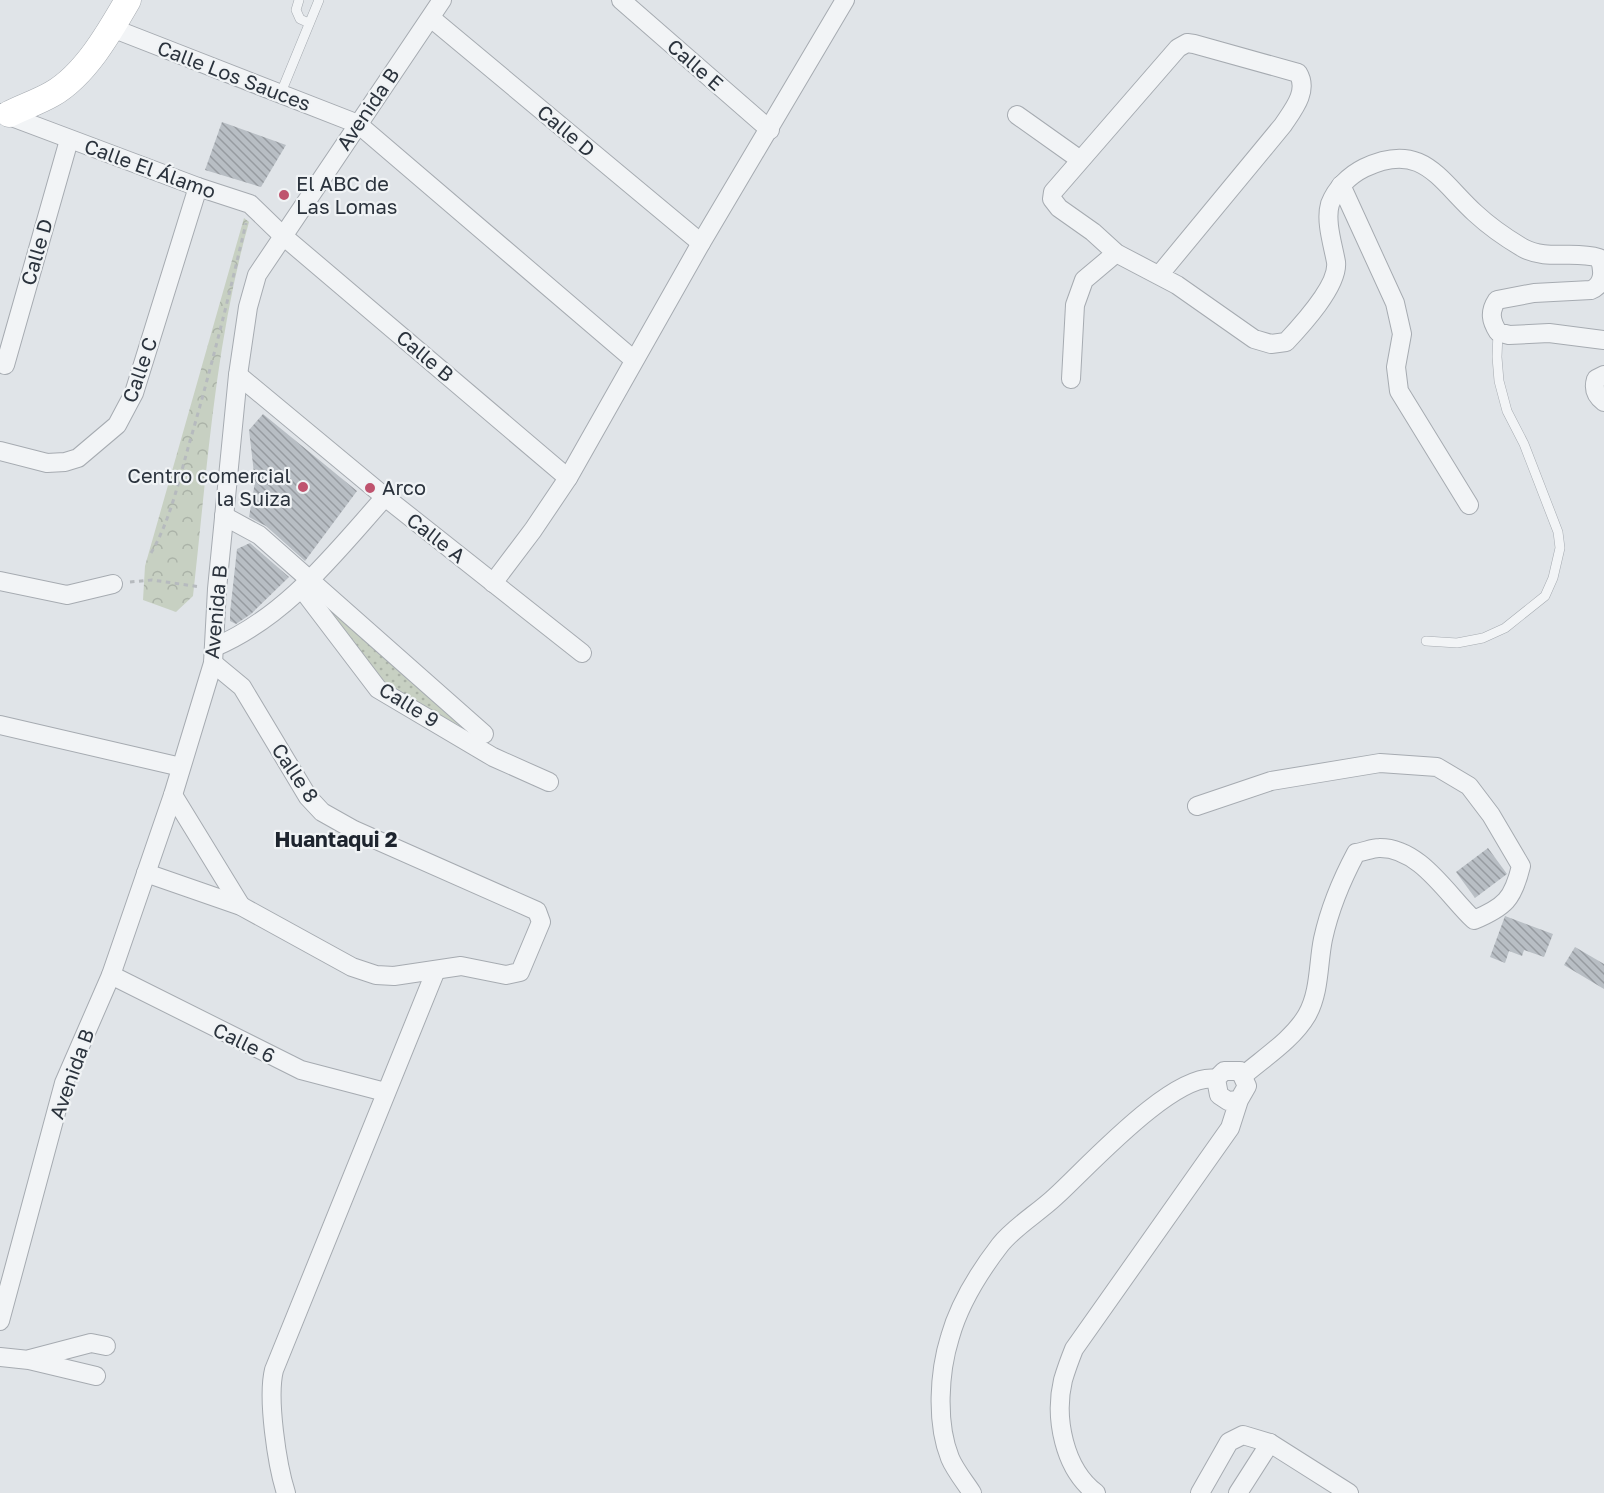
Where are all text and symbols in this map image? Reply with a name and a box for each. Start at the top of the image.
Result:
street label: Calle E [663,33,729,95]
street label: Calle Los Sauces [154,35,314,115]
street label: Avenida B [331,63,403,154]
street label: Calle D [533,99,600,161]
street label: Calle El Álamo [81,133,219,203]
place label: El ABC de Las Lomas [296,171,397,218]
marker: El ABC de Las Lomas [277,188,291,202]
street label: Calle D [15,216,57,288]
street label: Calle B [392,324,459,386]
street label: Calle C [117,334,161,406]
place label: Centro comercial la Suiza [127,463,291,510]
place label: Arco [382,475,426,499]
marker: Centro comercial la Suiza [296,480,310,494]
marker: Arco [363,481,377,495]
street label: Calle A [403,507,471,567]
street label: Avenida B [199,564,231,660]
street label: Calle 9 [375,676,444,732]
street label: Calle 8 [267,738,324,807]
district label: Huantaqui 2 [274,826,398,852]
street label: Calle 6 [209,1017,279,1067]
street label: Avenida B [44,1025,98,1122]

